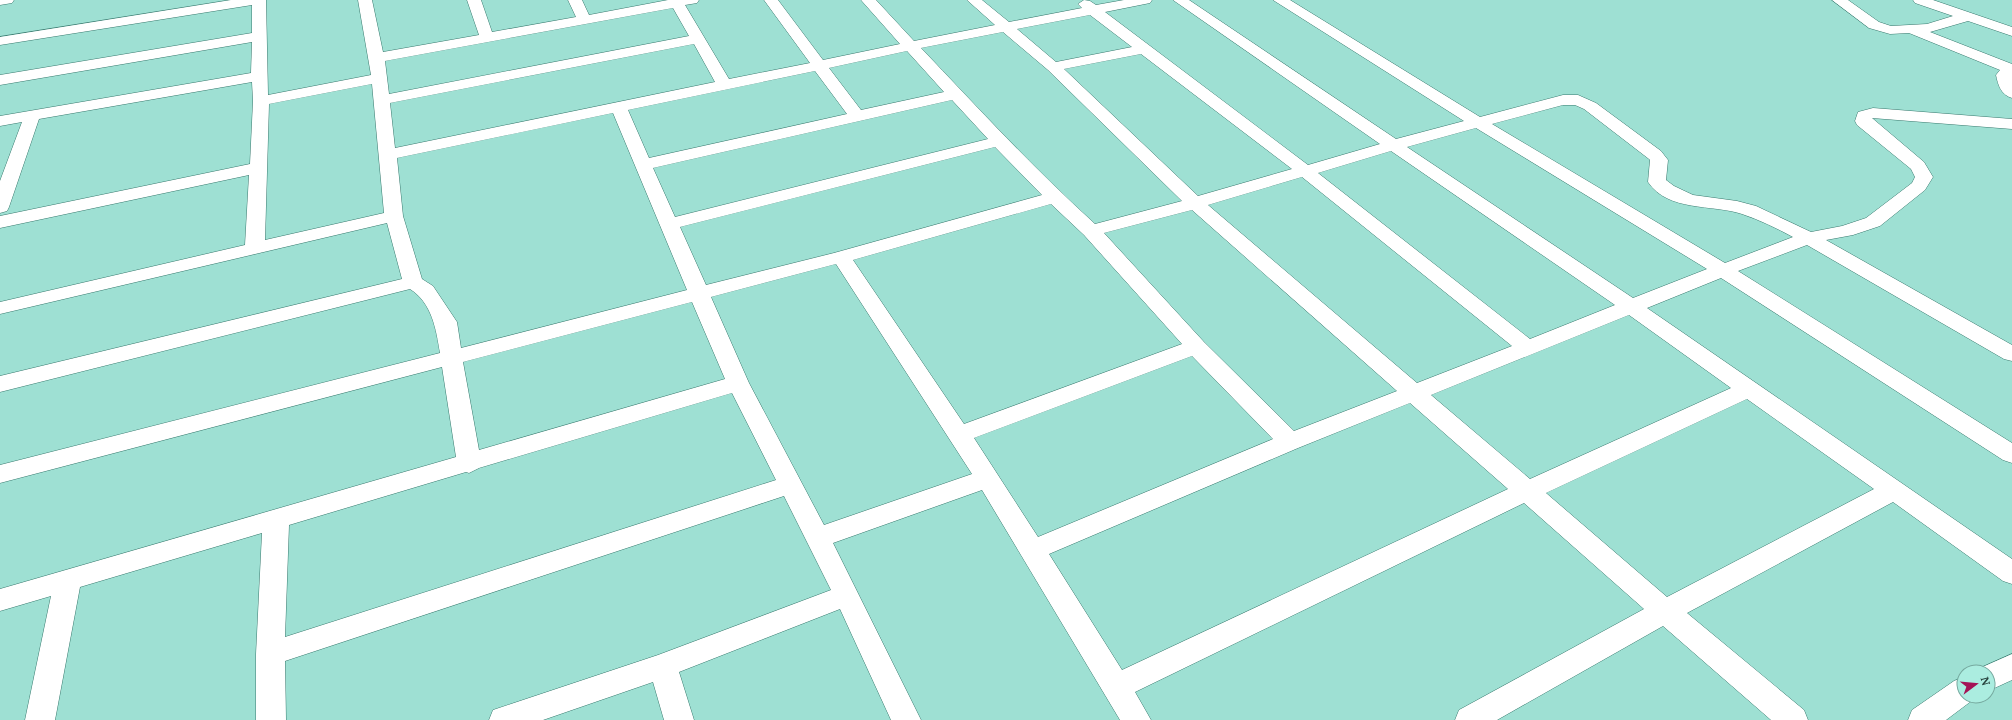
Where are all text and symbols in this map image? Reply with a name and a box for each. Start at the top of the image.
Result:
north arrow [1956,664,1996,704]
text: N [1978,675,1994,688]

